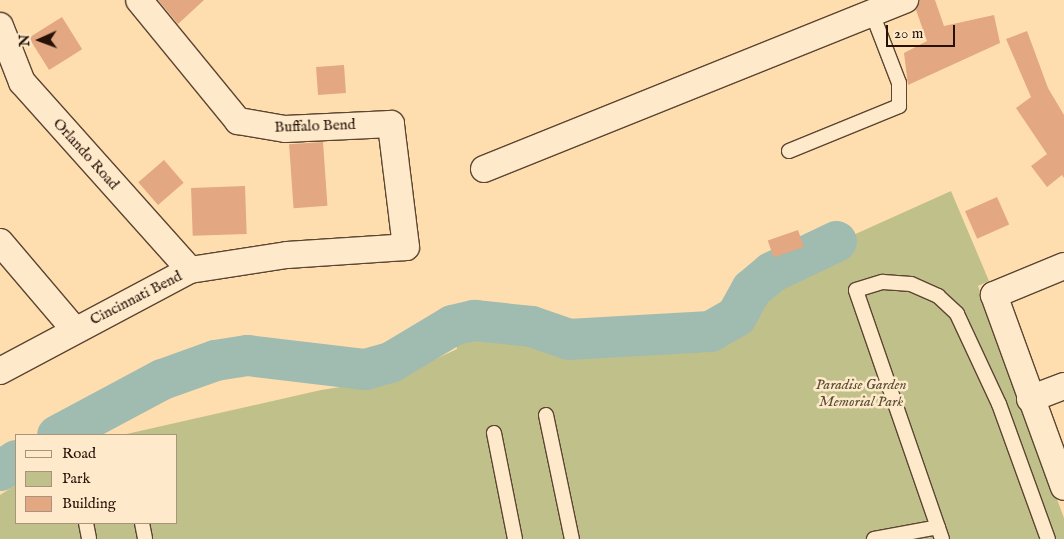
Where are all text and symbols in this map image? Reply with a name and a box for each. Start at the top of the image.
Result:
north arrow [15,15,65,65]
scale bar [889,15,958,47]
text: 20 m [894,24,923,43]
text: N [16,34,34,47]
street label: Orlando Road [49,115,123,193]
street label: Buffalo Bend [274,116,356,136]
street label: Cincinnati Bend [87,267,185,329]
park label: Paradise Garden Memorial Park [815,375,907,410]
legend [15,434,178,524]
text: Road [62,444,96,463]
text: Park [62,469,91,488]
text: Building [62,494,116,513]

